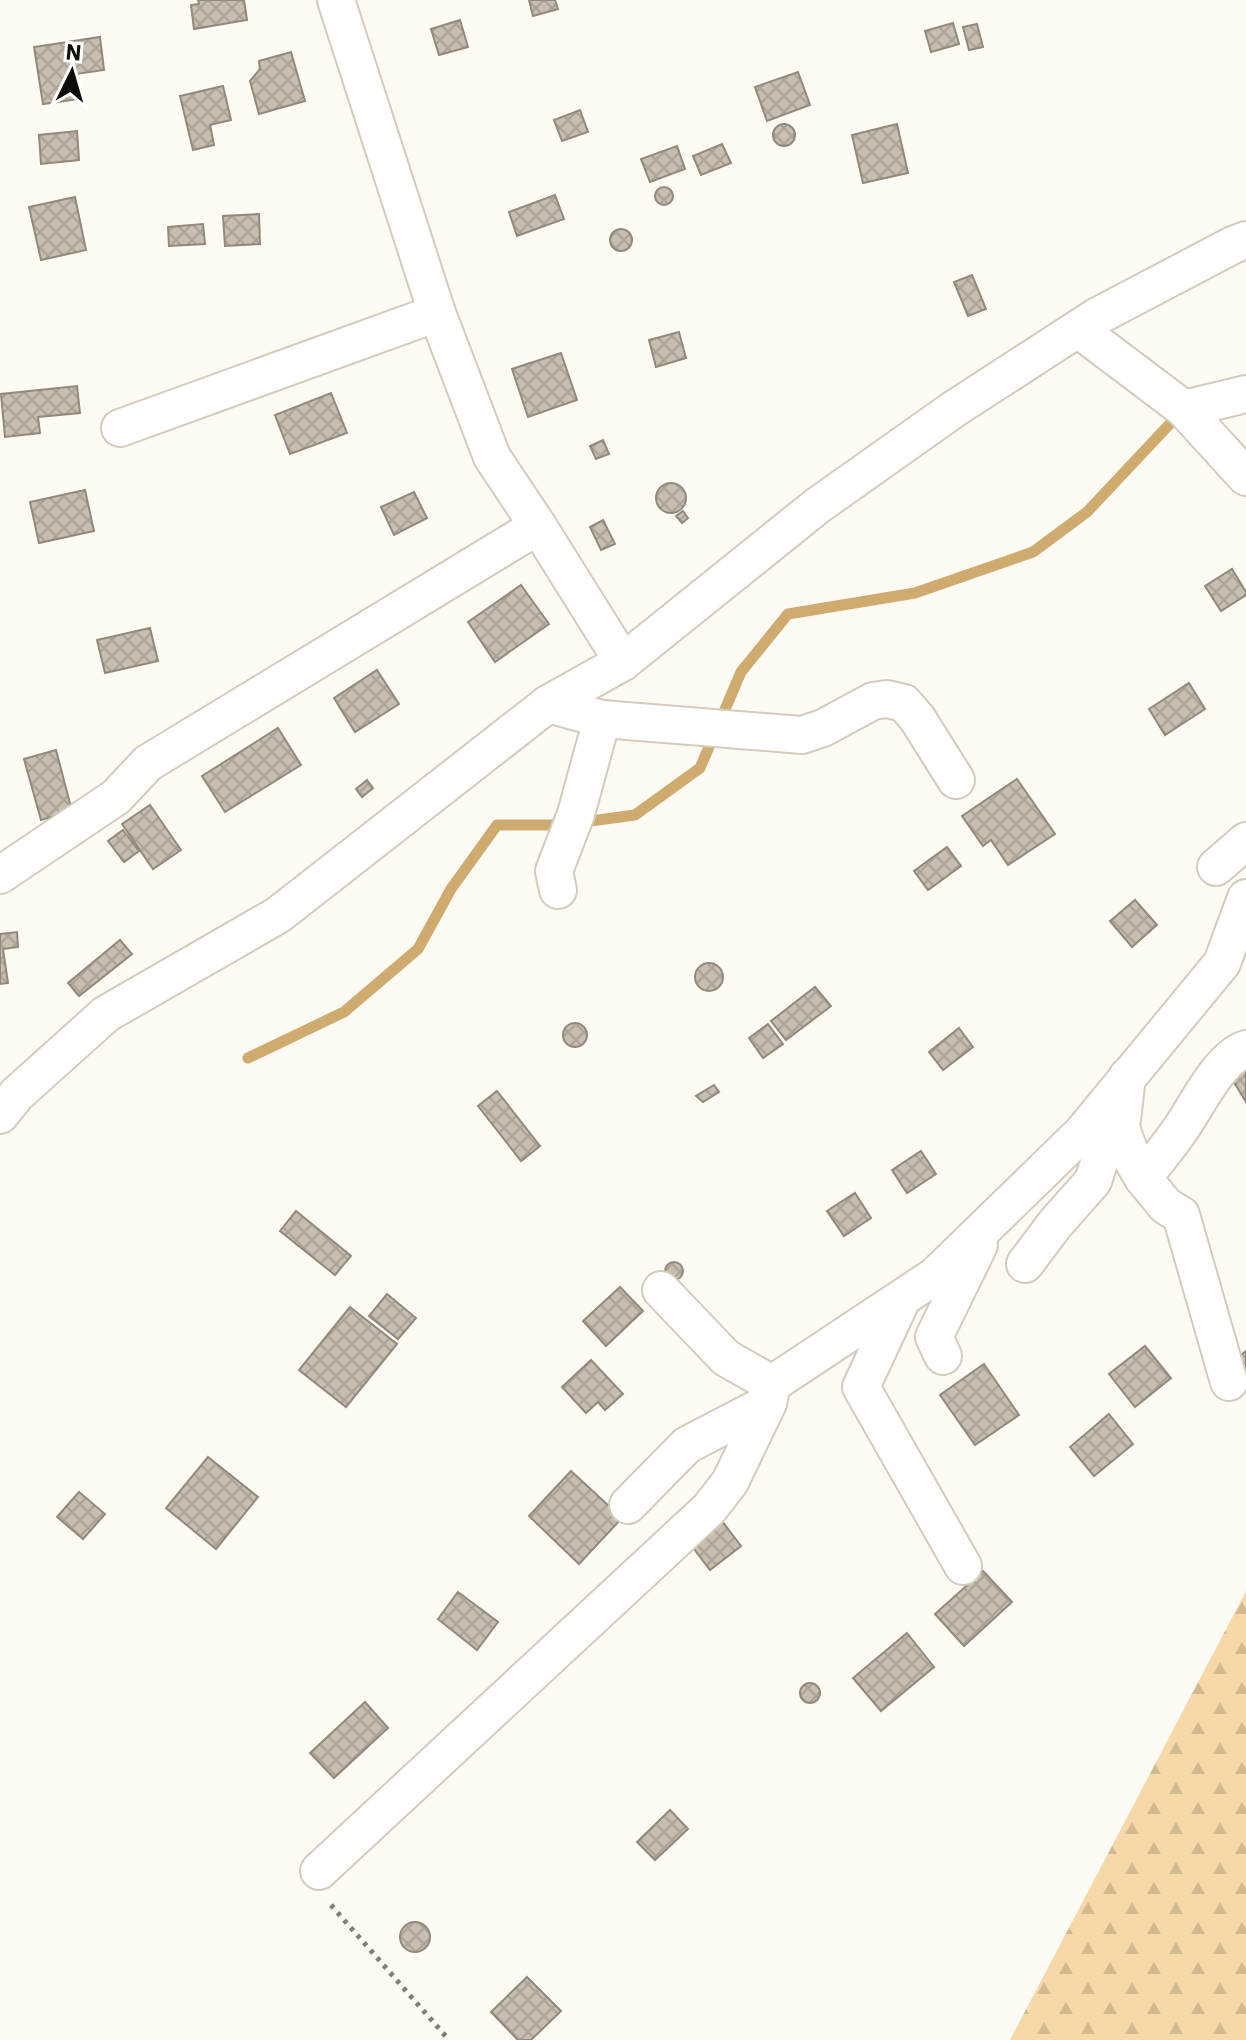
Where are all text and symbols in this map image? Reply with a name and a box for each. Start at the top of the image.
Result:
north arrow [32,32,112,112]
text: N [65,36,83,67]

